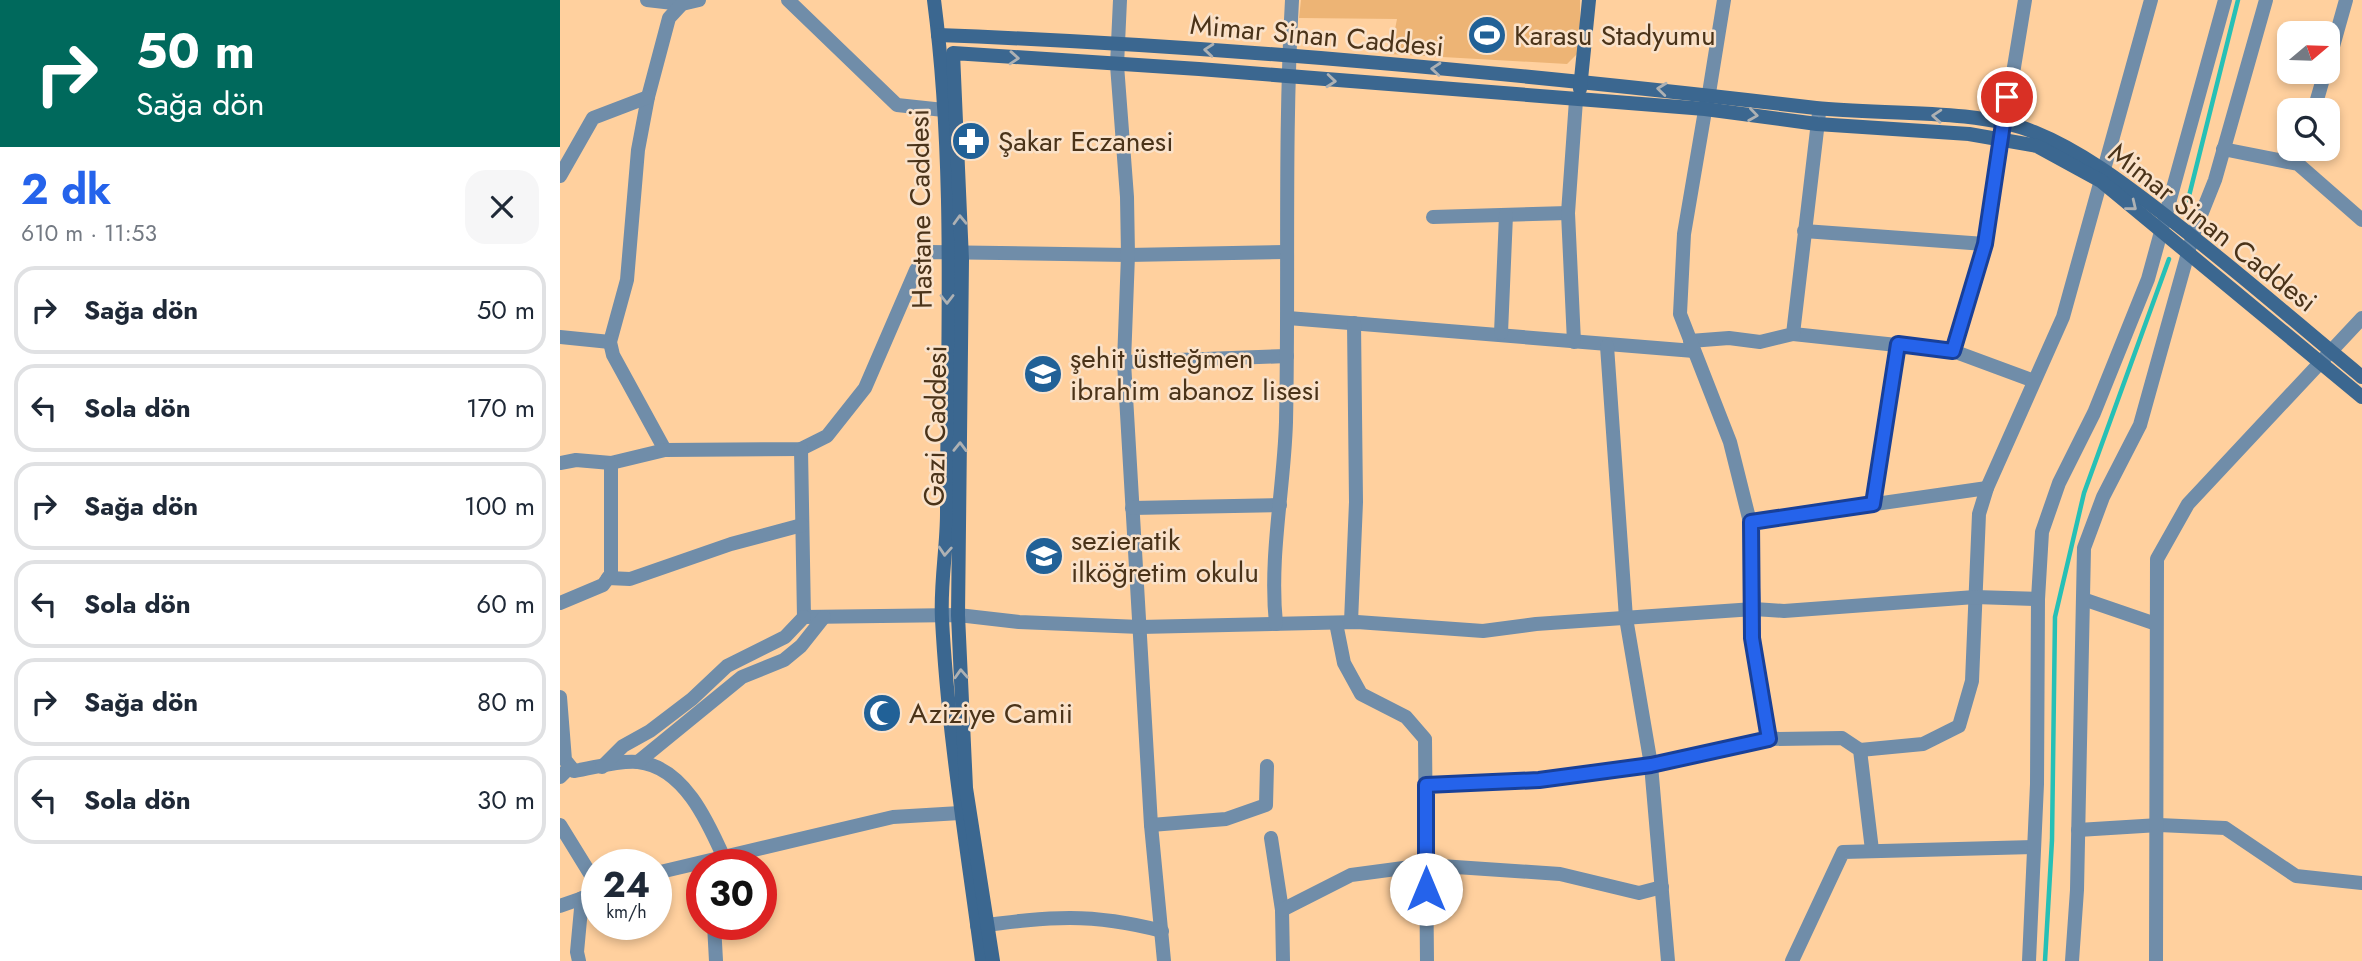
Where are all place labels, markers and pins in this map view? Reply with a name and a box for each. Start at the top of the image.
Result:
sports icon: Karasu Stadyumu [1466,14,1508,56]
place label: Karasu Stadyumu [1514,15,1716,56]
pin [1977,67,2037,127]
pharmacy icon: Şakar Eczanesi [950,120,992,162]
place label: Şakar Eczanesi [998,121,1173,162]
place label: şehit üstteğmen ibrahim abanoz lisesi [1070,338,1320,411]
school or university icon: şehit üstteğmen ibrahim abanoz lisesi [1022,353,1064,395]
place label: sezieratik ilköğretim okulu [1071,520,1259,593]
school or university icon: sezieratik ilköğretim okulu [1023,535,1065,577]
mosque icon: Aziziye Camii [861,692,903,734]
place label: Aziziye Camii [909,693,1073,734]

